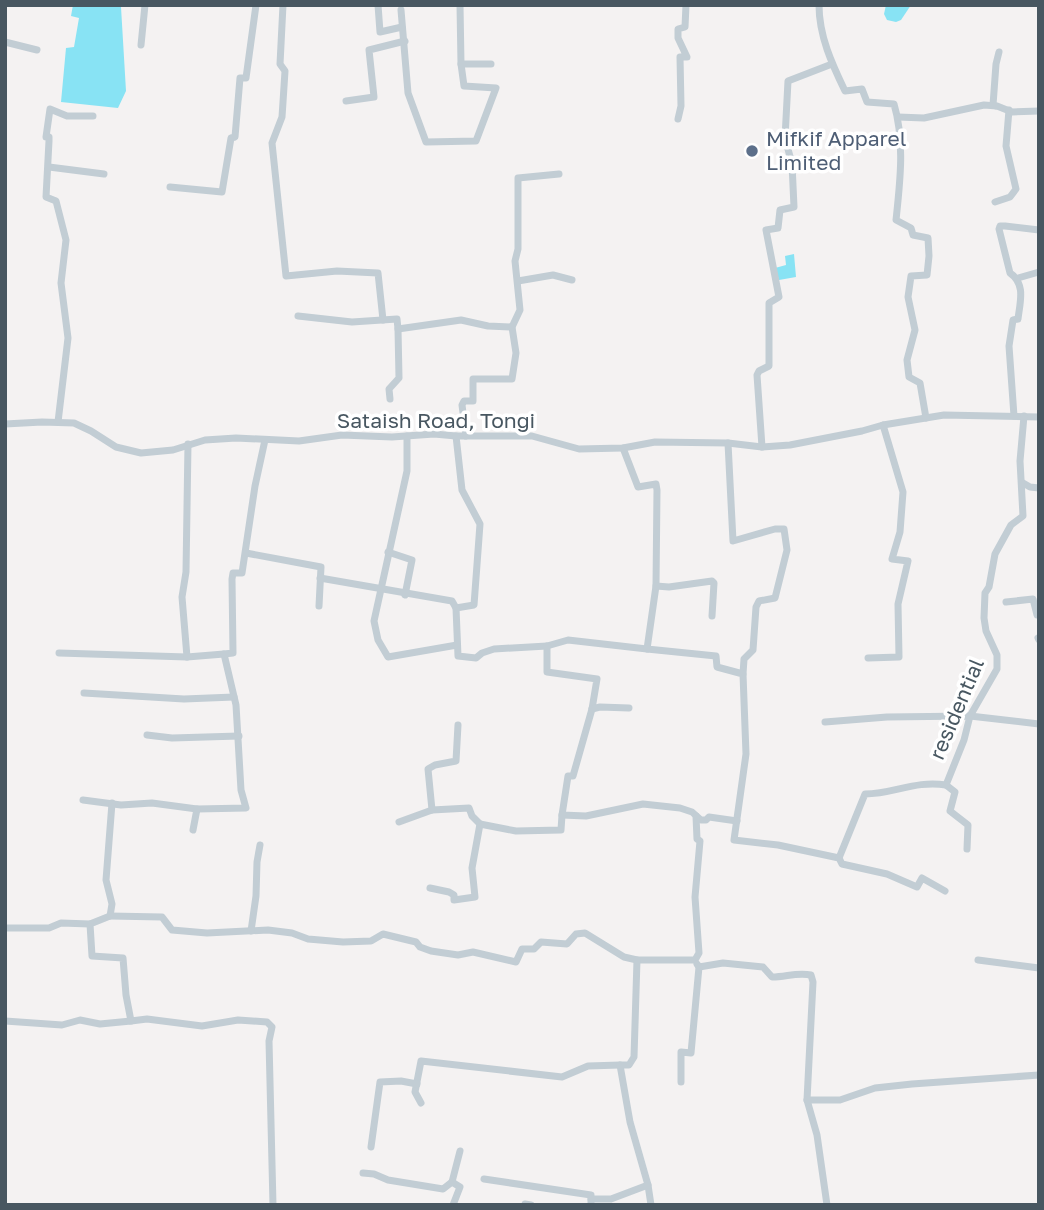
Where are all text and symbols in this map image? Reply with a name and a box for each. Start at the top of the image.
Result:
place label: Mifkif Apparel Limited [766,125,906,175]
marker: Mifkif Apparel Limited [744,143,760,159]
street label: Sataish Road, Tongi [337,407,535,433]
street label: residential [923,654,989,763]

